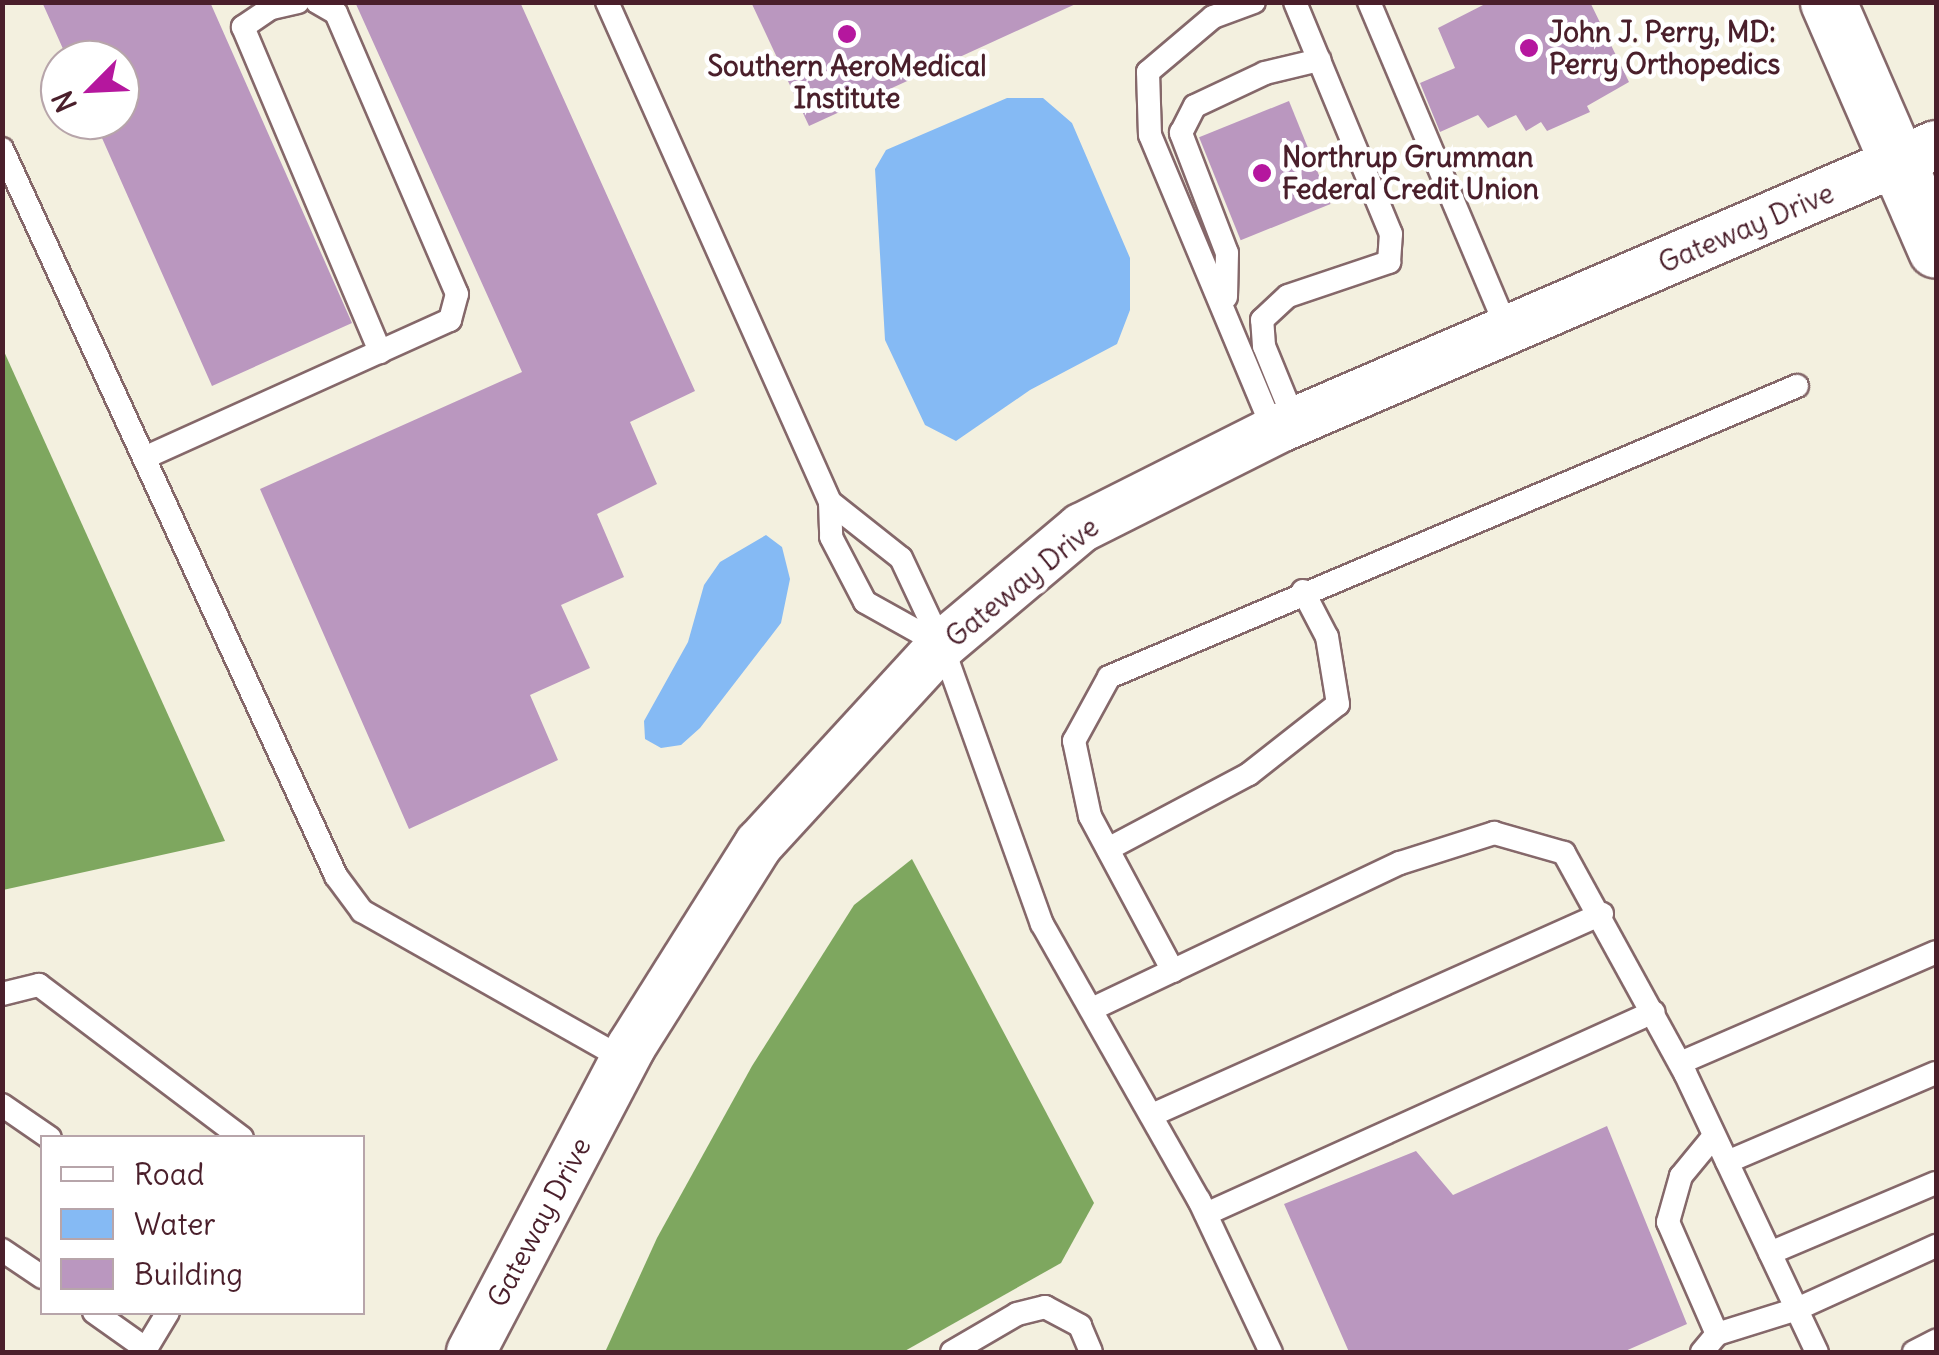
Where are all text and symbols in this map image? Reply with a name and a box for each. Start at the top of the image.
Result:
place label: John J. Perry, MD: Perry Orthopedics [1549,15,1780,81]
marker: Southern AeroMedical Institute [836,23,858,45]
marker: John J. Perry, MD: Perry Orthopedics [1518,37,1540,59]
north arrow [40,40,140,140]
place label: Southern AeroMedical Institute [708,49,986,115]
text: N [44,85,85,118]
place label: Northrup Grumman Federal Credit Union [1282,140,1539,206]
marker: Northrup Grumman Federal Credit Union [1251,162,1273,184]
street label: Gateway Drive [1653,176,1839,280]
street label: Gateway Drive [939,510,1105,654]
street label: Gateway Drive [480,1132,598,1312]
legend [40,1135,365,1315]
text: Road [134,1155,204,1193]
text: Water [134,1205,216,1243]
text: Building [134,1255,243,1293]

